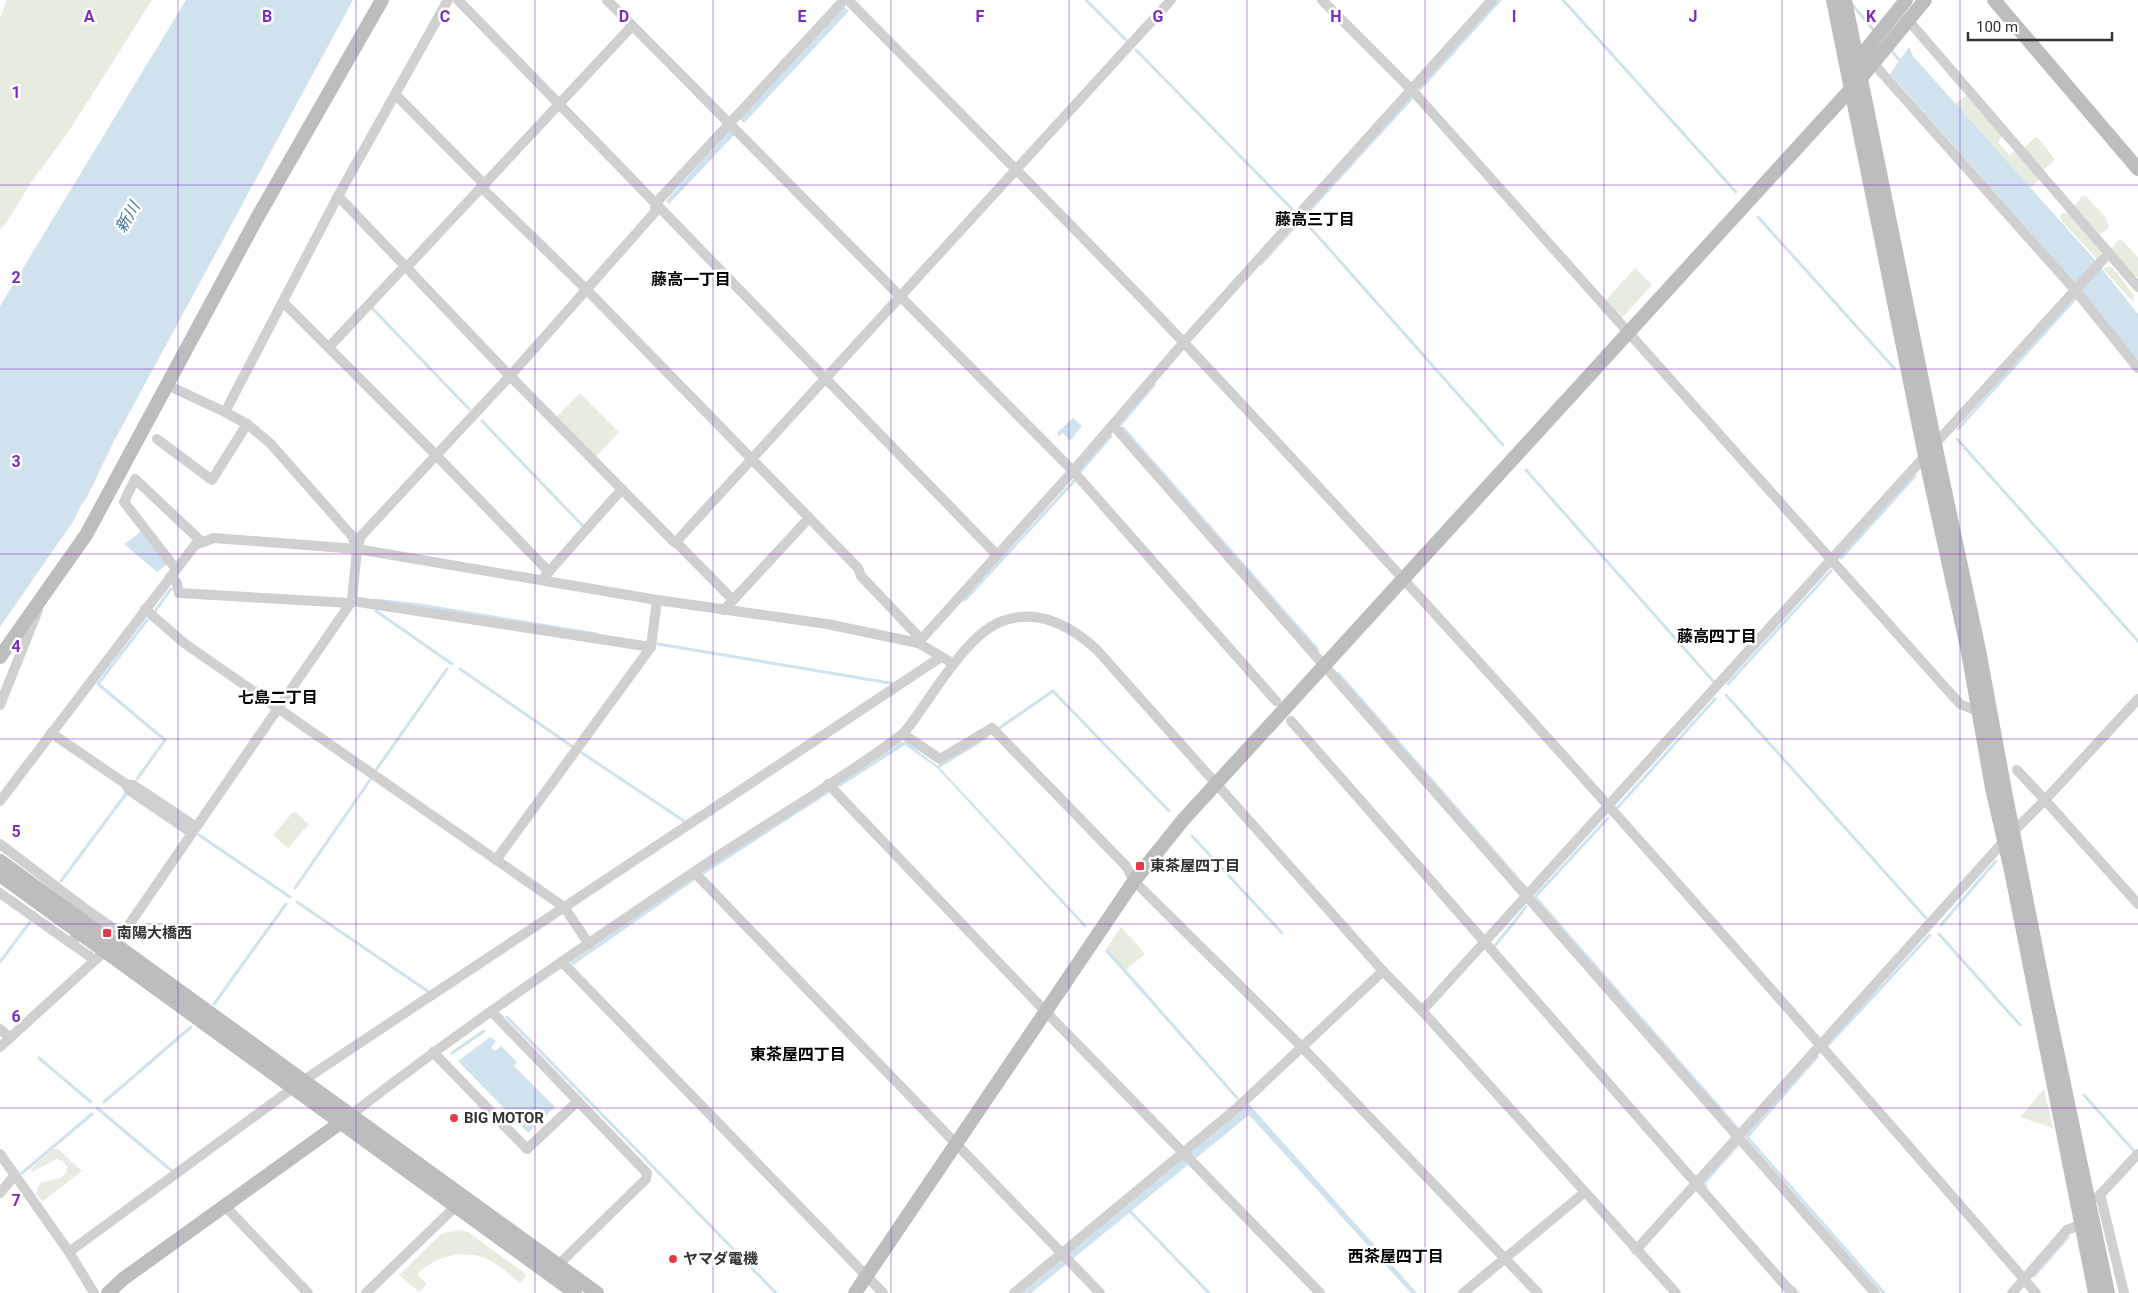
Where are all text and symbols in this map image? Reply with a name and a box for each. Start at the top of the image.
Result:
text: A [84,7,95,26]
text: B [262,7,272,26]
text: C [440,7,450,26]
text: D [619,7,629,26]
text: E [798,7,807,26]
text: F [976,7,985,26]
text: G [1153,7,1164,26]
text: H [1330,7,1342,26]
text: I [1512,7,1516,26]
text: J [1689,7,1697,26]
text: K [1866,7,1877,26]
scale bar [1968,10,2112,42]
text: 100 m [1976,18,2018,36]
text: 1 [11,83,21,102]
water label: 新川 [111,197,145,236]
district label: 藤高三丁目 [1275,210,1355,229]
text: 2 [11,268,21,287]
district label: 藤高一丁目 [651,270,731,289]
text: 3 [11,452,21,471]
district label: 藤高四丁目 [1677,627,1757,646]
text: 4 [11,637,21,656]
district label: 七島二丁目 [238,688,318,707]
text: 5 [11,822,21,841]
place label: 東茶屋四丁目 [1150,857,1240,875]
marker: 東茶屋四丁目 [1134,860,1146,872]
place label: 南陽大橋西 [117,924,192,942]
marker: 南陽大橋西 [101,927,113,939]
text: 6 [11,1007,21,1026]
district label: 東茶屋四丁目 [750,1045,846,1064]
place label: BIG MOTOR [464,1109,544,1127]
marker: BIG MOTOR [448,1112,460,1124]
text: 7 [11,1191,21,1210]
district label: 西茶屋四丁目 [1348,1247,1444,1266]
place label: ヤマダ電機 [683,1250,758,1268]
marker: ヤマダ電機 [667,1253,679,1265]

